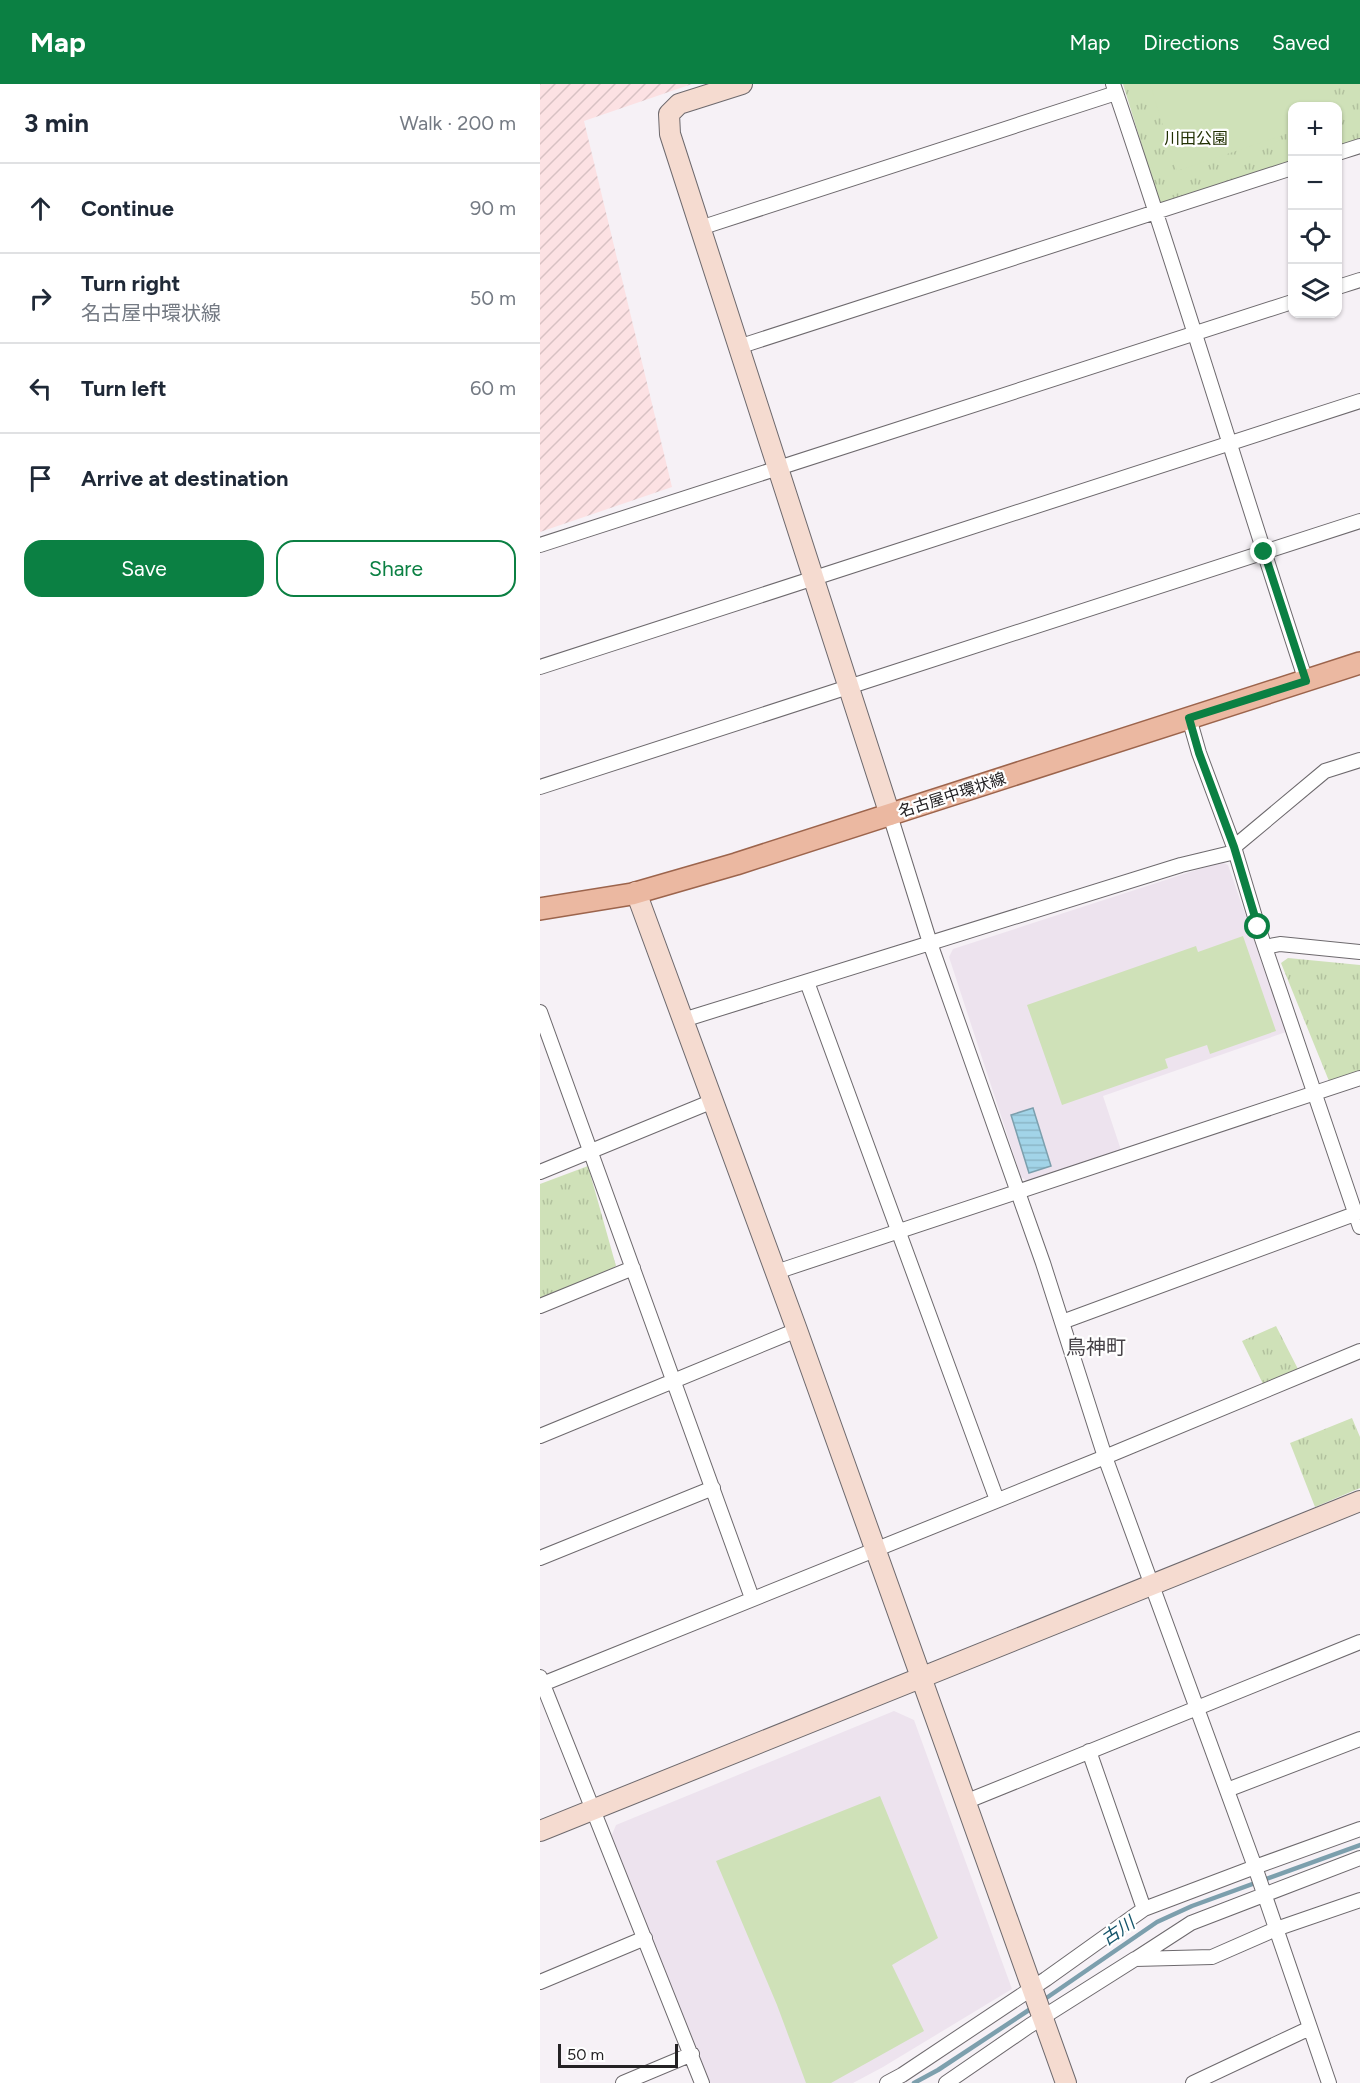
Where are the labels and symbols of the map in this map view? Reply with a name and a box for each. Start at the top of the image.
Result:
park label: 川田公園 [1164,129,1228,148]
route end [1250,538,1276,564]
street label: 名古屋中環状線 [896,769,1008,821]
route start [1244,913,1270,939]
district label: 鳥神町 [1066,1335,1126,1359]
water label: 古川 [1097,1911,1141,1950]
scale bar [558,2041,678,2068]

